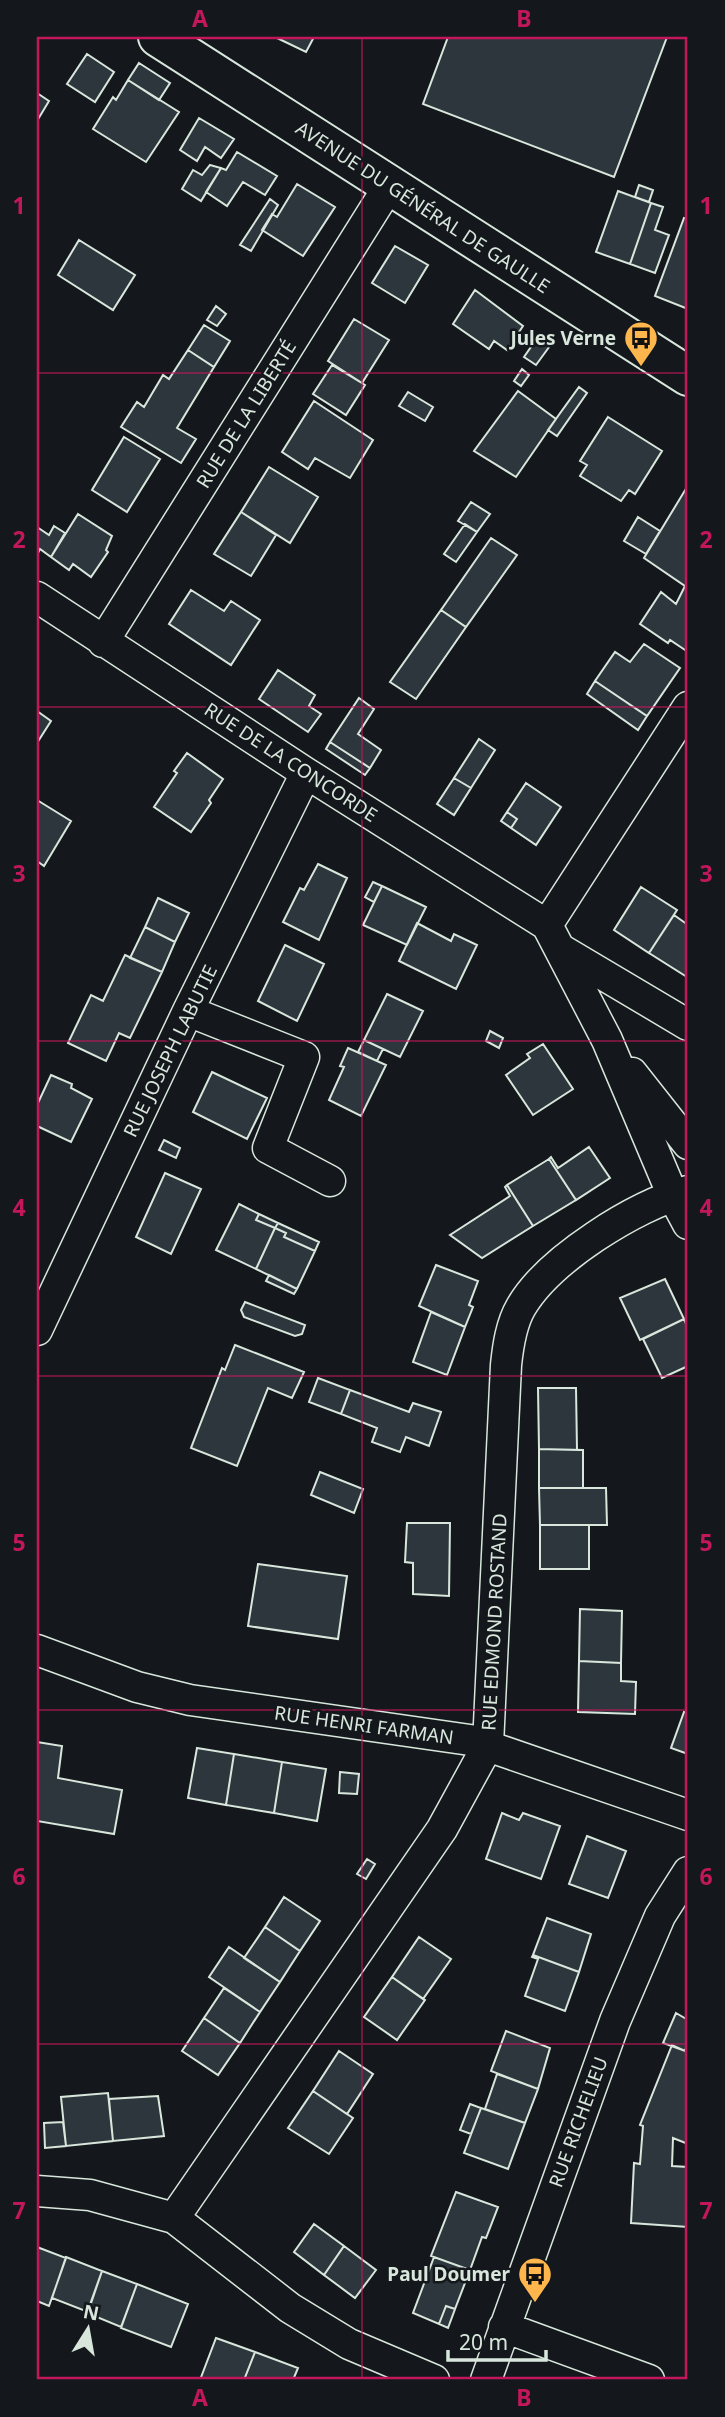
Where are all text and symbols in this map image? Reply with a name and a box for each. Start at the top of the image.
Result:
text: A [192,2,208,34]
text: B [516,2,532,34]
street label: AVENUE DU GÉNÉRAL DE GAULLE [291,115,555,299]
text: 1 [12,189,26,221]
text: 1 [699,189,713,221]
bus stop icon: Jules Verne [622,319,660,368]
place label: Jules Verne [508,325,616,351]
street label: RUE DE LA LIBERTÉ [190,335,302,493]
text: 2 [12,523,26,555]
text: 2 [699,523,713,555]
street label: RUE DE LA CONCORDE [200,696,382,828]
text: 3 [12,857,26,889]
text: 3 [699,857,713,889]
street label: RUE JOSEPH LABUTIE [117,961,223,1141]
text: 4 [12,1191,26,1223]
text: 4 [699,1191,713,1223]
street label: RUE EDMOND ROSTAND [475,1513,513,1731]
text: 5 [12,1526,26,1558]
text: 5 [699,1526,713,1558]
street label: RUE HENRI FARMAN [273,1700,455,1750]
text: 6 [12,1860,26,1892]
text: 6 [699,1860,713,1892]
street label: RUE RICHELIEU [542,2053,614,2191]
text: 7 [12,2194,26,2226]
text: 7 [699,2194,713,2226]
bus stop icon: Paul Doumer [516,2255,554,2304]
place label: Paul Doumer [387,2261,510,2287]
north arrow [52,2294,122,2364]
text: N [81,2298,101,2327]
scale bar [448,2319,546,2363]
text: 20 m [459,2328,508,2356]
text: A [192,2381,208,2413]
text: B [516,2381,532,2413]

